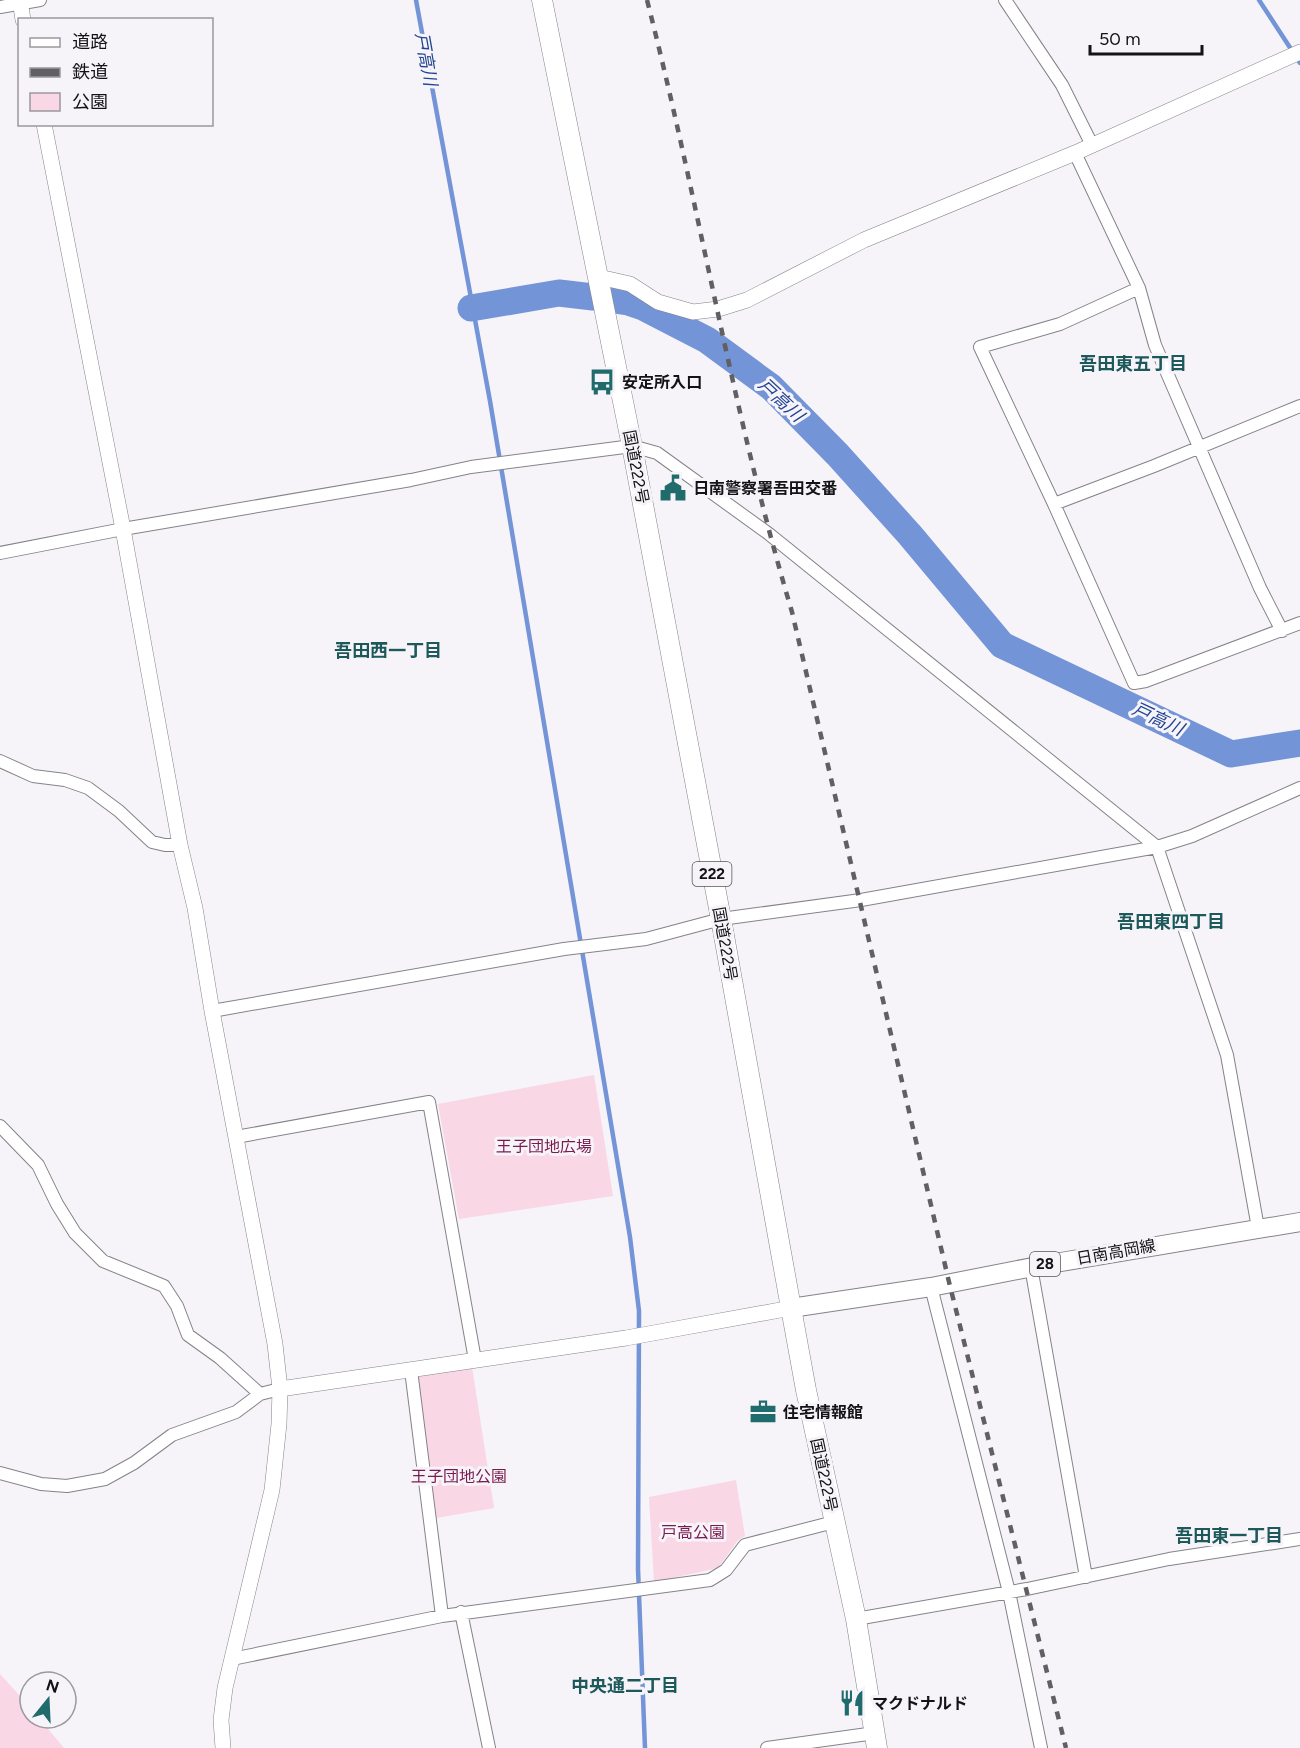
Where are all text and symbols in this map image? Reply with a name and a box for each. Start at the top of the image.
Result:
legend [18,18,213,126]
scale bar [1090,18,1202,56]
text: 50 m [1099,28,1141,50]
text: 道路 [72,31,108,53]
water label: 戸高川 [410,31,442,89]
text: 鉄道 [72,61,108,83]
text: 公園 [72,91,108,113]
district label: 吾田東五丁目 [1079,353,1187,375]
bus stop icon: 安定所入口 [587,367,617,397]
place label: 安定所入口 [622,373,702,392]
water label: 戸高川 [754,374,810,428]
street label: 国道222号 [620,428,652,506]
public building icon: 日南警察署吾田交番 [658,473,688,503]
place label: 日南警察署吾田交番 [693,479,837,498]
district label: 吾田西一丁目 [334,640,442,662]
water label: 戸高川 [1129,698,1189,741]
road number: 222 [692,862,732,886]
street label: 国道222号 [709,905,741,983]
district label: 吾田東四丁目 [1117,911,1225,933]
park label: 王子団地広場 [496,1137,592,1156]
street label: 日南高岡線 [1075,1236,1157,1268]
road number: 28 [1030,1252,1060,1276]
office icon: 住宅情報館 [748,1397,778,1427]
place label: 住宅情報館 [782,1403,863,1422]
street label: 国道222号 [807,1436,841,1514]
park label: 王子団地公園 [411,1467,507,1486]
park label: 戸高公園 [661,1523,725,1542]
district label: 吾田東一丁目 [1175,1525,1283,1547]
north arrow [18,1670,78,1730]
text: N [44,1675,61,1697]
district label: 中央通二丁目 [571,1675,679,1697]
restaurant icon: マクドナルド [837,1688,867,1718]
place label: マクドナルド [872,1694,968,1713]

